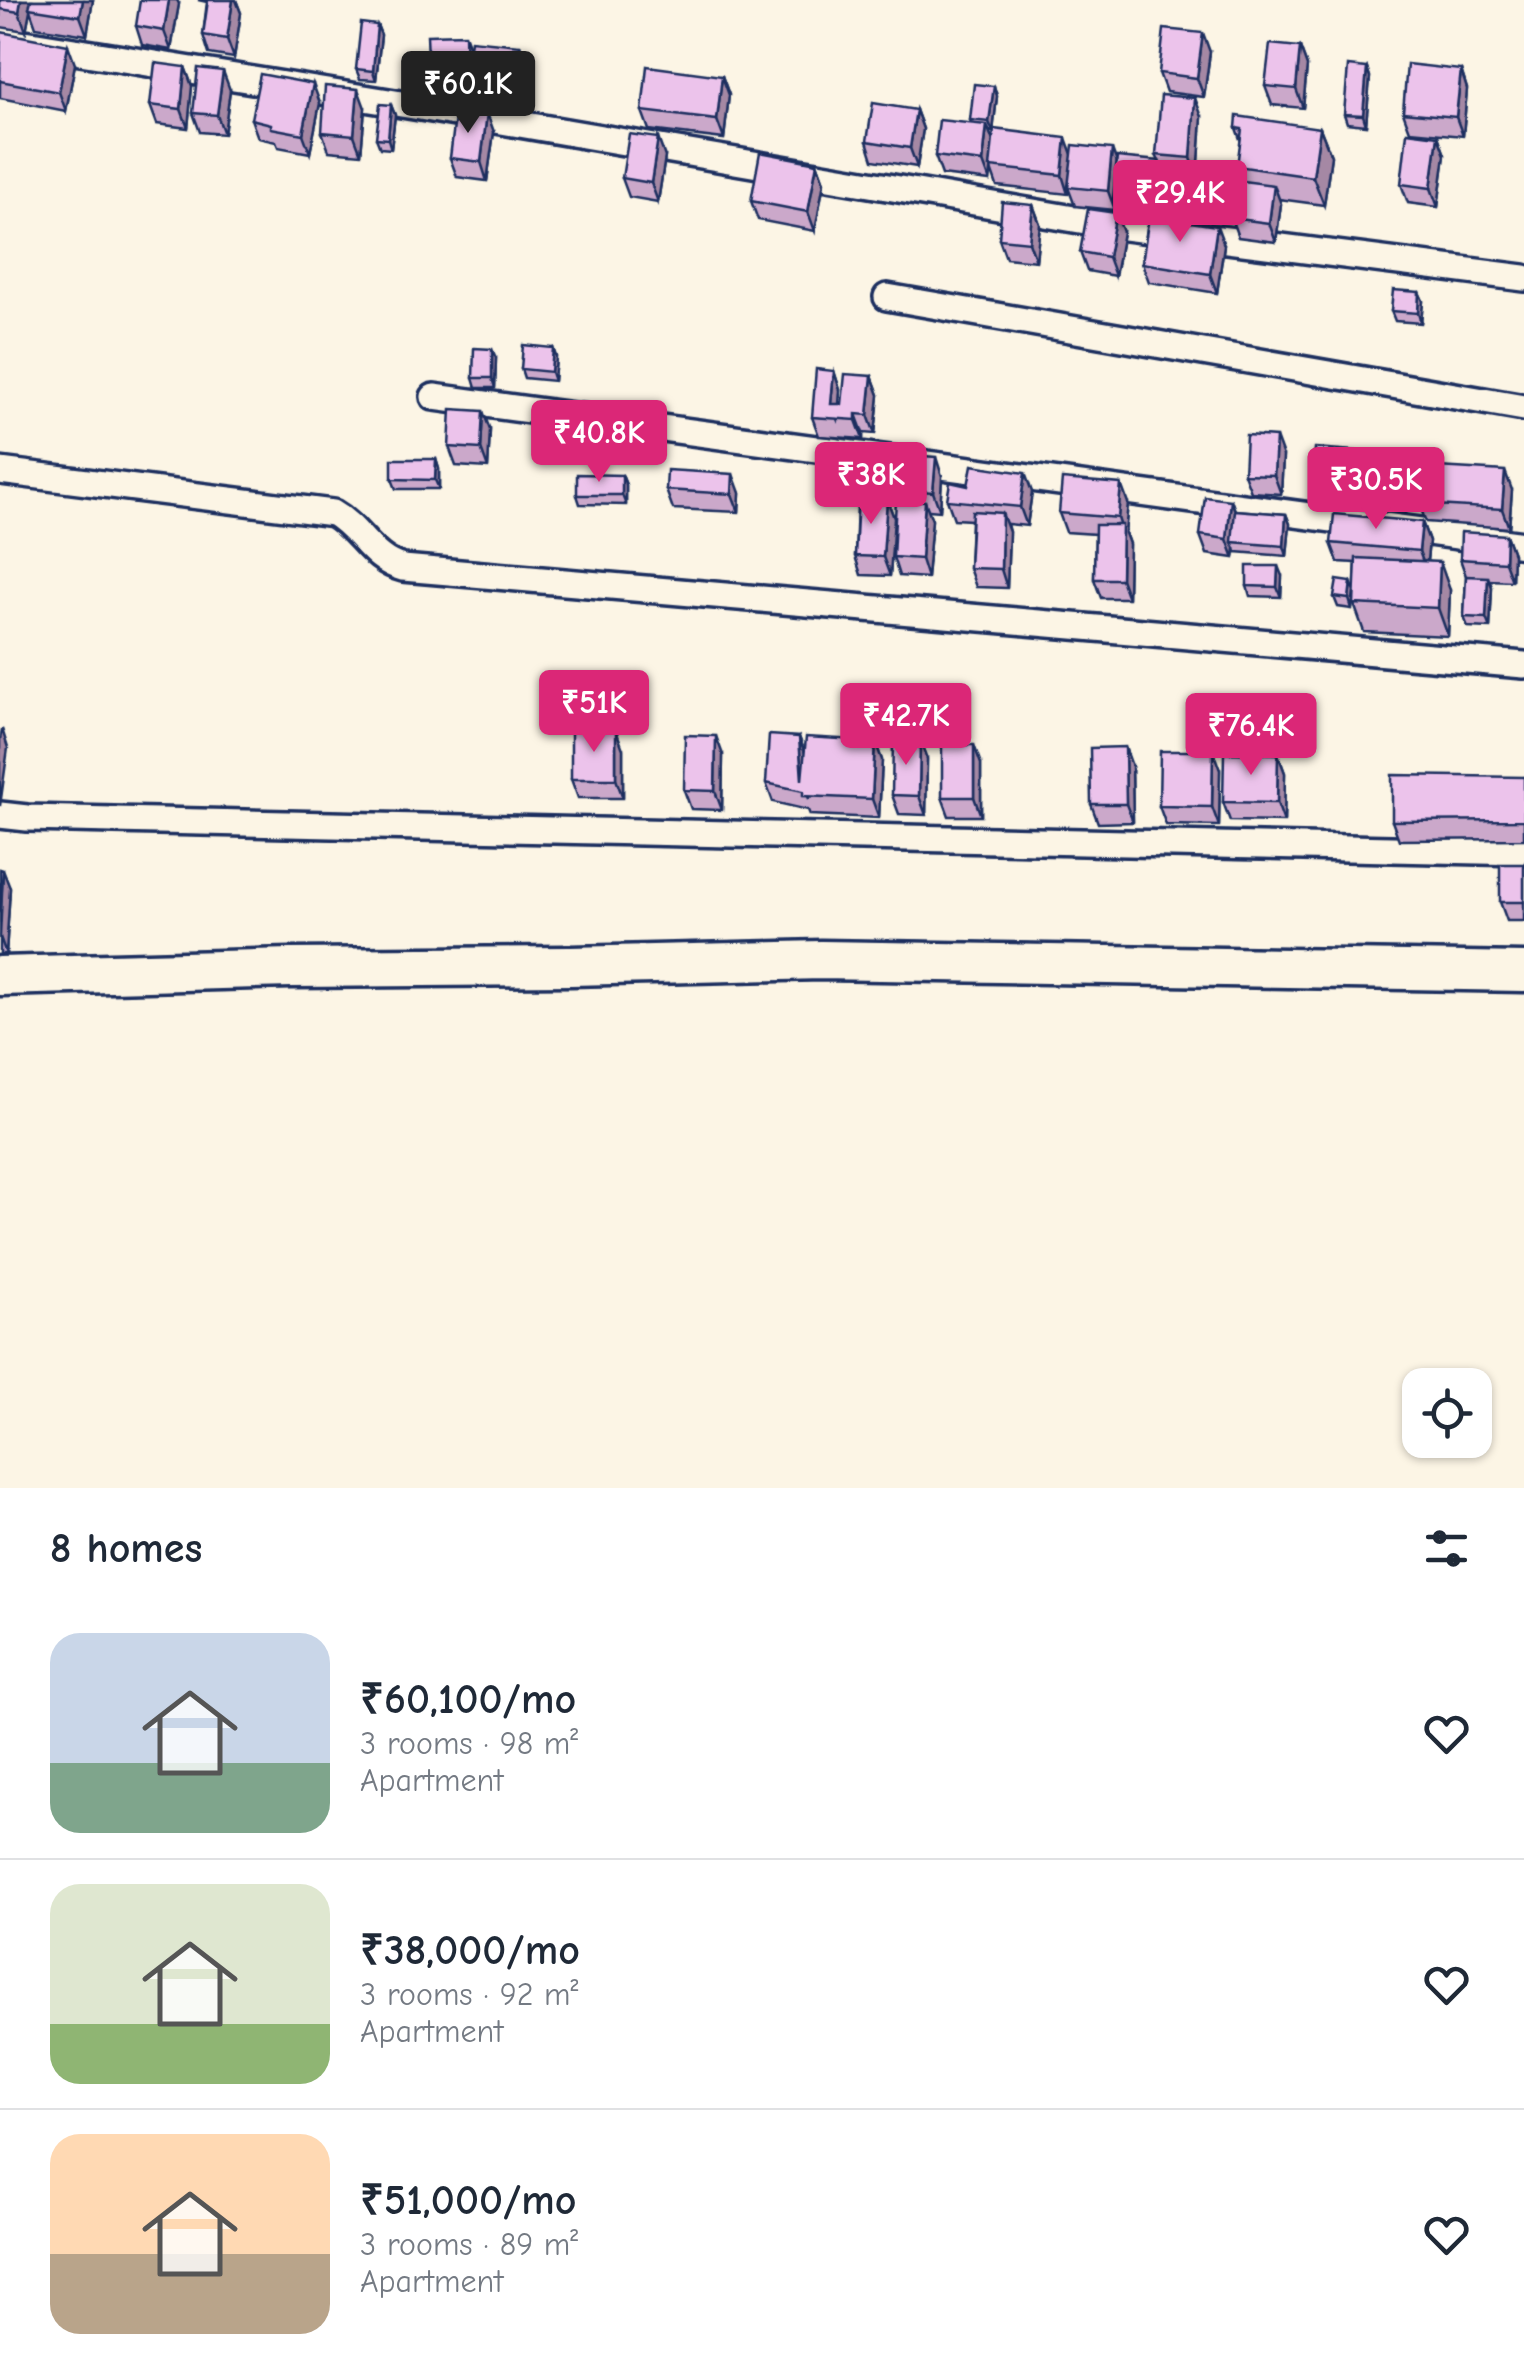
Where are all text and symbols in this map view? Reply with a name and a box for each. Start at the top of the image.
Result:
pin: ₹60.1K [387,51,549,136]
text: ₹60.1K [423,65,513,102]
pin: ₹29.4K [1099,160,1261,245]
text: ₹29.4K [1135,174,1225,211]
pin: ₹40.8K [518,400,680,485]
text: ₹40.8K [553,414,645,451]
pin: ₹38K [812,442,930,527]
pin: ₹30.5K [1295,447,1457,532]
text: ₹38K [837,456,905,493]
text: ₹30.5K [1329,461,1423,498]
pin: ₹51K [535,670,653,755]
pin: ₹42.7K [825,683,987,768]
text: ₹51K [561,684,627,721]
pin: ₹76.4K [1170,693,1332,778]
text: ₹42.7K [862,697,950,734]
text: ₹76.4K [1208,707,1294,744]
map controls [1402,1368,1492,1458]
button: locate [1402,1368,1492,1458]
icon: filters [1419,1521,1474,1576]
text: 8 homes [50,1524,202,1573]
icon: home [130,1673,250,1793]
text: ₹60,100/mo [360,1675,576,1724]
icon: heart [1419,1706,1474,1761]
text: 3 rooms · 98 m² [360,1725,578,1762]
text: Apartment [360,1762,503,1799]
icon: home [130,1924,250,2044]
text: ₹38,000/mo [360,1926,580,1975]
icon: heart [1419,1957,1474,2012]
text: 3 rooms · 92 m² [360,1976,579,2013]
text: Apartment [360,2013,503,2050]
icon: home [130,2174,250,2294]
text: ₹51,000/mo [360,2176,576,2225]
icon: heart [1419,2207,1474,2262]
text: 3 rooms · 89 m² [360,2226,578,2263]
text: Apartment [360,2263,503,2300]

